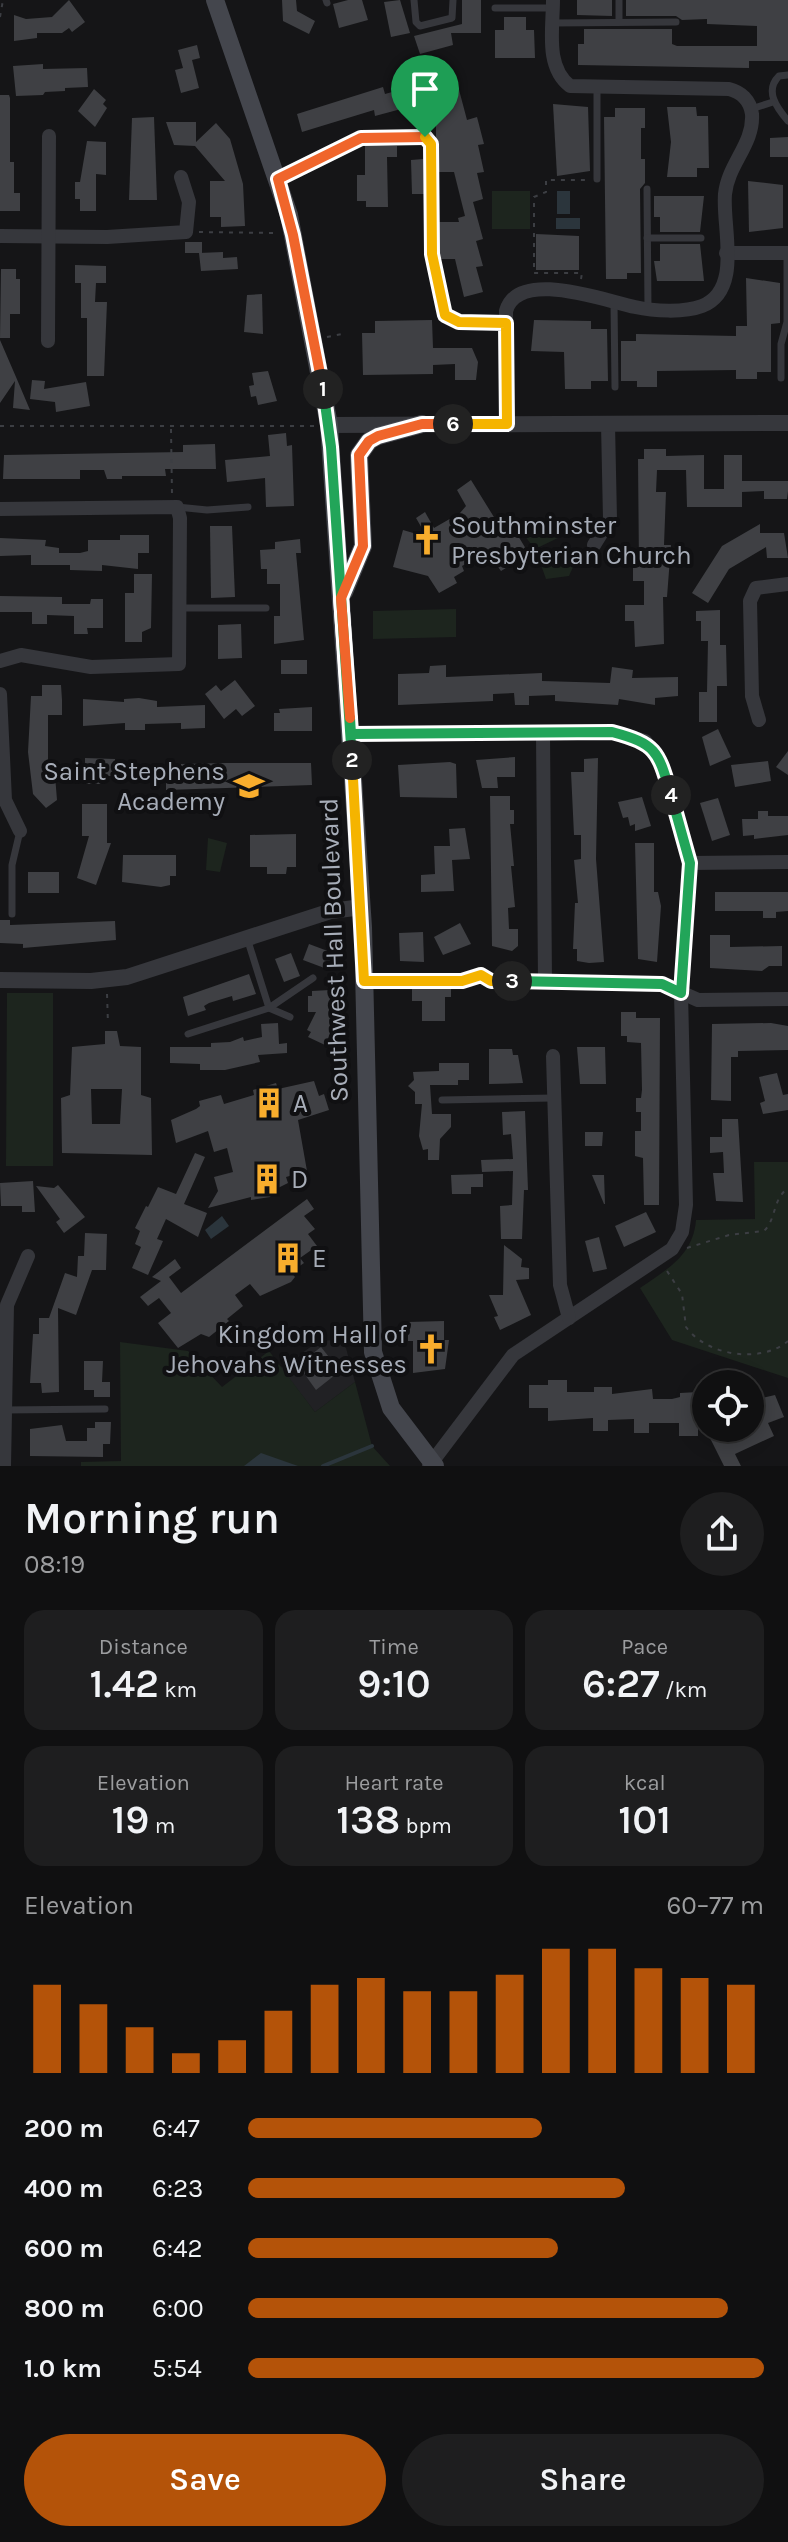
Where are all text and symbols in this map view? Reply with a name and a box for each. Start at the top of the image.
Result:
pin [391,55,459,137]
icon: arrive [403,67,447,111]
pin: 1 [303,369,343,409]
text: 1 [319,376,327,402]
pin: 6 [433,404,473,444]
text: 6 [446,411,460,437]
place label: Southminster Presbyterian Church [451,510,692,571]
church icon: Southminster Presbyterian Church [410,523,444,557]
pin: 2 [332,740,372,780]
text: 2 [345,747,359,773]
place label: Saint Stephens Academy [43,756,225,817]
school or university icon: Saint Stephens Academy [232,769,266,803]
pin: 4 [651,775,691,815]
text: 4 [664,782,678,808]
street label: Southwest Hall Boulevard [313,797,355,1103]
pin: 3 [492,961,532,1001]
text: 3 [505,968,519,994]
building icon: A [252,1086,286,1120]
place label: A [293,1088,308,1119]
building icon: D [250,1162,284,1196]
place label: D [291,1164,308,1195]
building icon: E [271,1241,305,1275]
place label: E [312,1243,327,1274]
place label: Kingdom Hall of Jehovahs Witnesses [166,1319,408,1380]
church icon: Kingdom Hall of Jehovahs Witnesses [414,1332,448,1366]
map controls [692,1370,764,1442]
button: locate [692,1370,764,1442]
button: share [680,1492,764,1576]
text: Morning run [24,1493,280,1544]
text: 08:19 [24,1549,85,1580]
text: Distance [99,1634,188,1660]
text: Time [369,1634,419,1660]
text: Pace [621,1634,668,1660]
text: 1.42 [89,1660,159,1707]
text: 9:10 [357,1660,431,1707]
text: 6:27 [582,1660,660,1707]
text: km [159,1677,197,1703]
text: /km [660,1677,707,1703]
text: Elevation [97,1770,190,1796]
text: Heart rate [344,1770,444,1796]
text: kcal [624,1770,666,1796]
text: 19 [111,1796,149,1843]
text: 138 [336,1796,400,1843]
text: 101 [618,1796,671,1843]
text: m [149,1813,175,1839]
text: bpm [400,1813,452,1839]
text: Elevation [24,1890,134,1921]
text: 60–77 m [666,1890,764,1921]
text: 200 m [24,2113,104,2144]
text: 6:47 [152,2113,200,2144]
text: 400 m [24,2173,104,2204]
text: 6:23 [152,2173,203,2204]
text: 600 m [24,2233,104,2264]
text: 6:42 [152,2233,202,2264]
text: 800 m [24,2293,105,2324]
text: 6:00 [152,2293,204,2324]
text: 1.0 km [24,2353,102,2384]
text: 5:54 [152,2353,202,2384]
button: Save [24,2434,386,2526]
button: Share [402,2434,764,2526]

